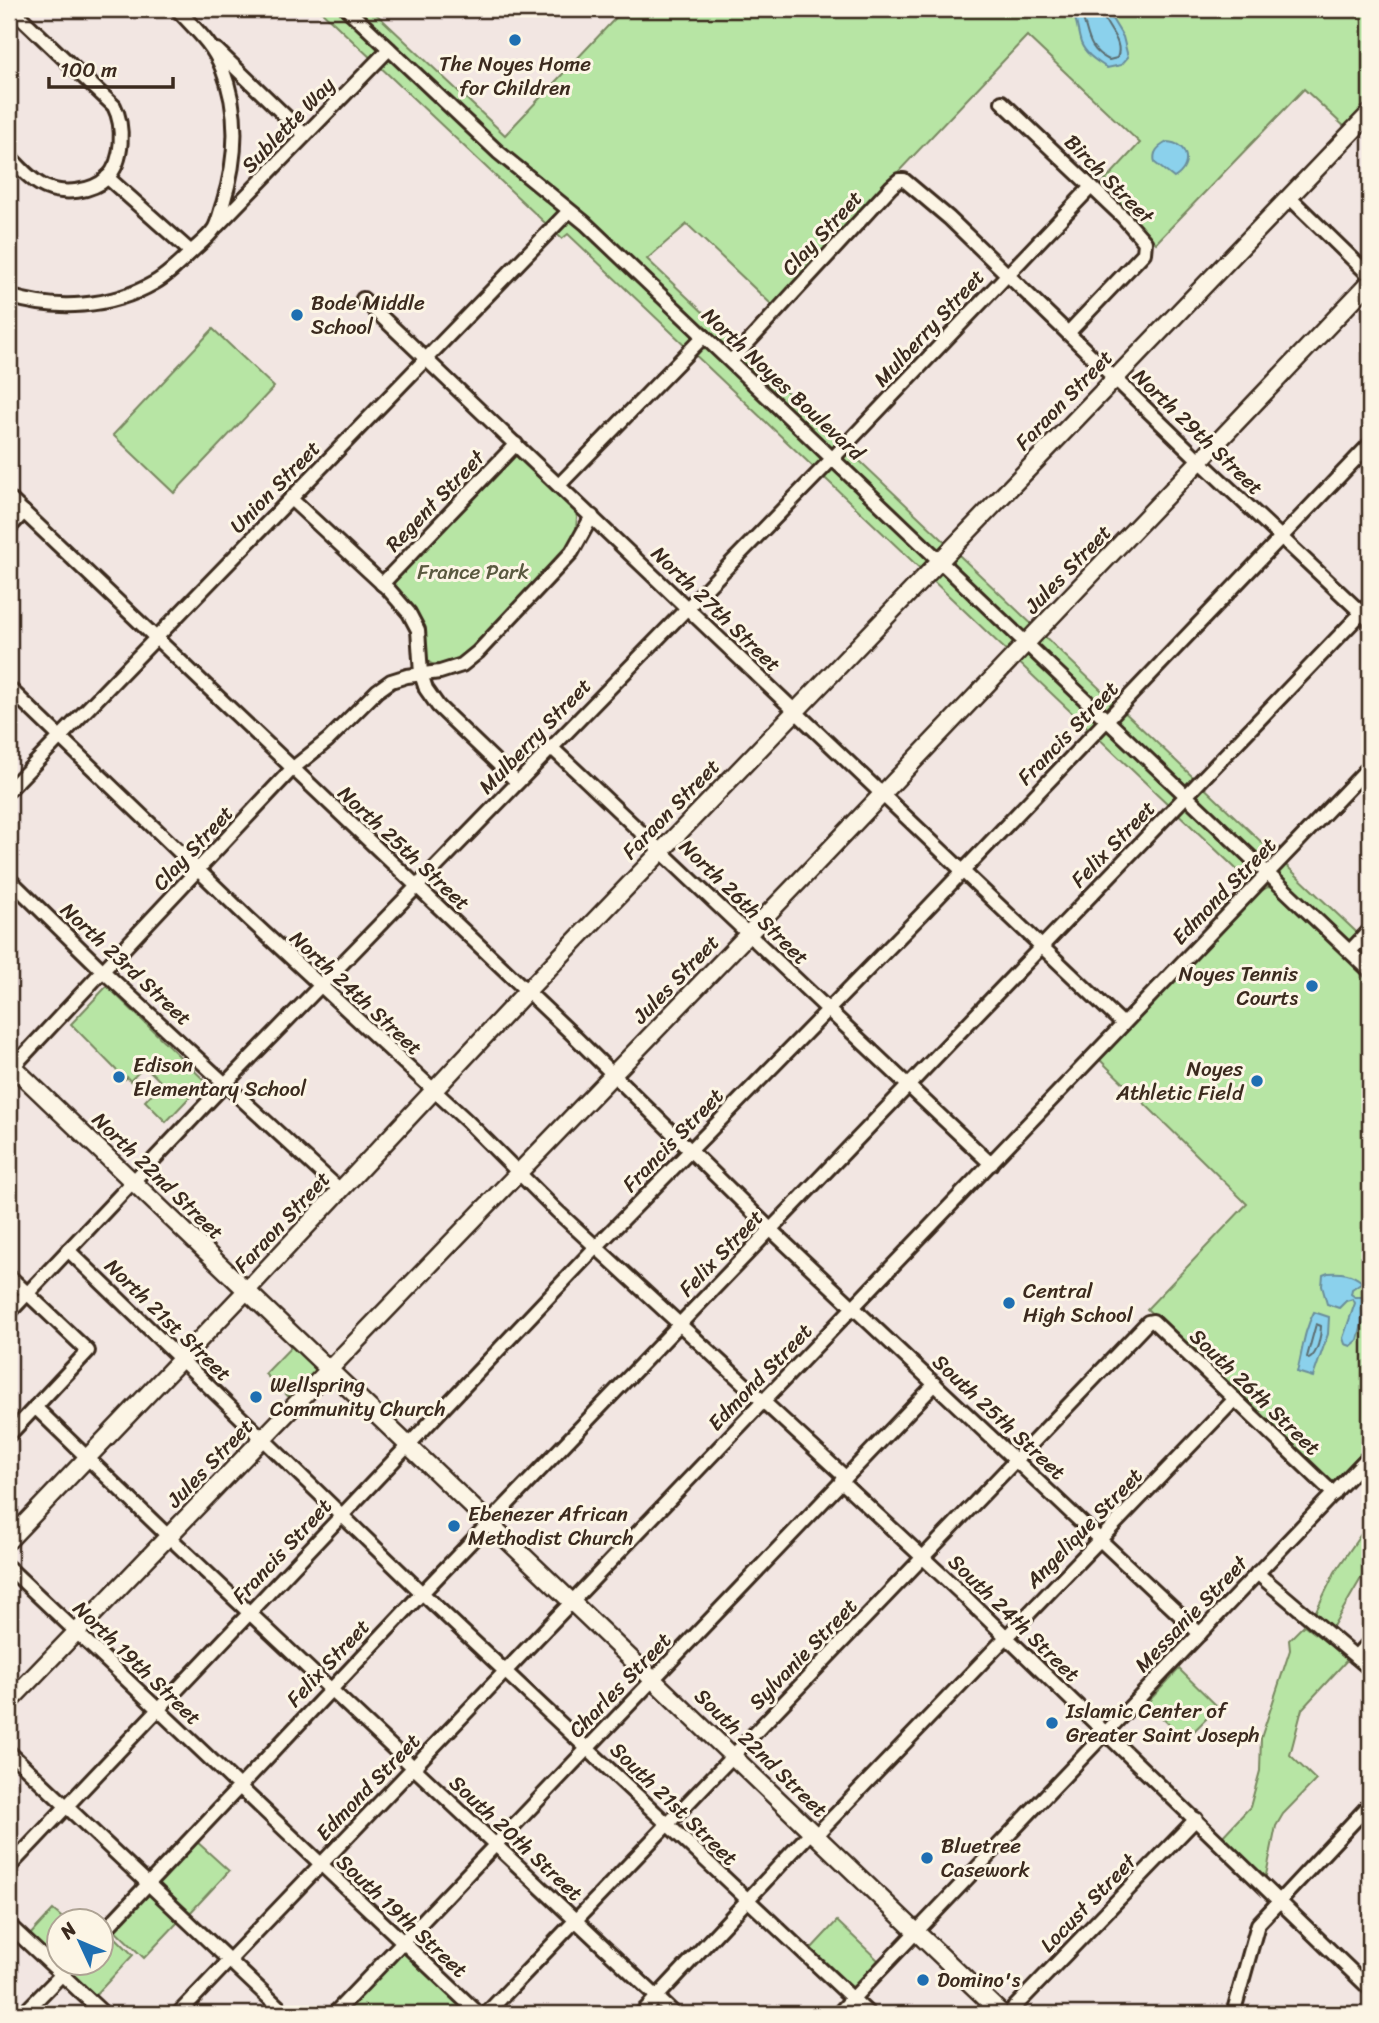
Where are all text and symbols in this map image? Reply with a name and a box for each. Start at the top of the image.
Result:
marker: The Noyes Home for Children [507,32,523,48]
place label: The Noyes Home for Children [439,45,591,107]
scale bar [49,46,173,90]
text: 100 m [60,51,117,89]
street label: Sublette Way [232,67,345,183]
street label: Birch Street [1055,125,1164,234]
street label: Clay Street [772,181,872,285]
street label: Mulberry Street [864,260,994,396]
place label: Bode Middle School [311,284,425,346]
street label: North Noyes Boulevard [692,298,875,472]
marker: Bode Middle School [289,307,305,323]
street label: Faraon Street [1005,340,1123,460]
street label: North 29th Street [1123,359,1273,505]
street label: Union Street [220,431,330,543]
street label: Regent Street [376,440,495,561]
street label: Jules Street [1014,515,1121,624]
street label: North 27th Street [642,536,790,682]
park label: France Park [417,553,529,591]
street label: Mulberry Street [469,668,601,804]
street label: Francis Street [1008,671,1128,795]
street label: Faraon Street [612,749,730,869]
street label: North 25th Street [328,776,480,920]
street label: Felix Street [1061,791,1165,897]
street label: Clay Street [143,796,243,900]
street label: Edmond Street [1162,828,1286,954]
street label: North 26th Street [670,829,818,975]
street label: North 23rd Street [51,892,201,1036]
street label: North 24th Street [280,921,432,1065]
street label: Jules Street [622,925,729,1034]
place label: Noyes Tennis Courts [1178,955,1298,1017]
marker: Noyes Tennis Courts [1304,978,1320,994]
place label: Edison Elementary School [133,1046,307,1108]
place label: Noyes Athletic Field [1115,1050,1245,1112]
marker: Edison Elementary School [111,1069,127,1085]
marker: Noyes Athletic Field [1249,1073,1265,1089]
street label: Francis Street [613,1078,733,1202]
street label: North 22nd Street [83,1102,233,1250]
street label: Faraon Street [224,1162,340,1282]
street label: Felix Street [669,1200,773,1306]
street label: North 21st Street [95,1249,241,1391]
place label: Central High School [1023,1272,1134,1334]
marker: Central High School [1001,1295,1017,1311]
street label: Edmond Street [698,1314,822,1440]
street label: South 26th Street [1180,1319,1330,1465]
street label: South 25th Street [923,1344,1075,1490]
place label: Wellspring Community Church [270,1366,445,1428]
marker: Wellspring Community Church [248,1389,264,1405]
street label: Jules Street [156,1409,263,1518]
street label: Angelique Street [1015,1458,1152,1598]
street label: Francis Street [222,1489,342,1613]
place label: Ebenezer African Methodist Church [468,1495,633,1557]
marker: Ebenezer African Methodist Church [446,1518,462,1534]
street label: South 24th Street [939,1544,1089,1692]
street label: Messanie Street [1125,1545,1258,1682]
street label: Sylvanie Street [739,1589,867,1719]
street label: North 19th Street [63,1591,211,1735]
street label: Felix Street [276,1610,380,1716]
street label: Charles Street [559,1623,681,1747]
street label: South 22nd Street [685,1679,837,1827]
place label: Islamic Center of Greater Saint Joseph [1065,1692,1260,1754]
marker: Islamic Center of Greater Saint Joseph [1044,1715,1060,1731]
street label: Edmond Street [306,1724,430,1850]
street label: South 21st Street [601,1732,747,1876]
street label: South 20th Street [440,1765,592,1911]
place label: Bluetree Casework [941,1827,1031,1889]
street label: Locust Street [1030,1843,1147,1962]
street label: South 19th Street [327,1844,477,1988]
marker: Bluetree Casework [919,1850,935,1866]
north arrow [46,1908,116,1978]
text: N [51,1914,85,1947]
place label: Domino's [937,1961,1021,1999]
marker: Domino's [915,1972,931,1988]

